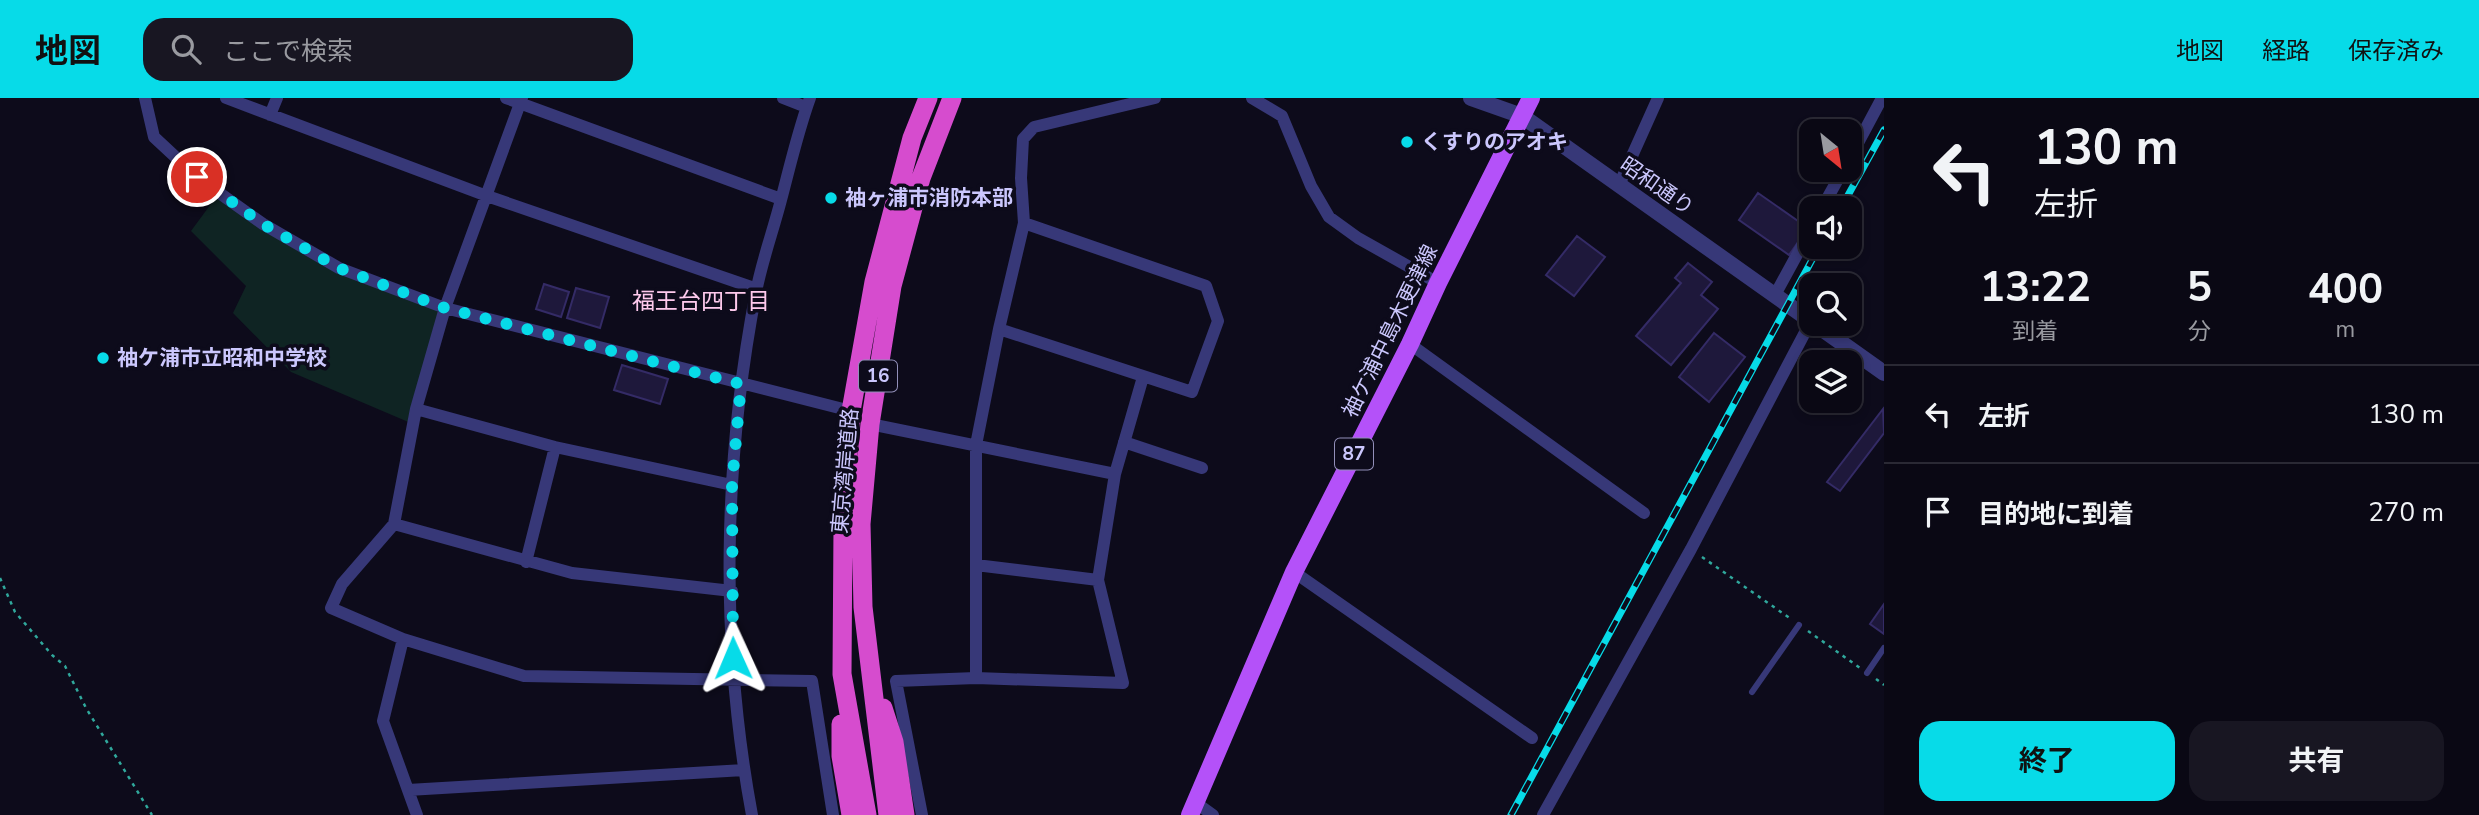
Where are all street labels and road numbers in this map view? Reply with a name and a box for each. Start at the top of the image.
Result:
street label: 昭和通り [1615,150,1699,222]
street label: 袖ケ浦中島木更津線 [1336,240,1444,422]
road number: 16 [859,360,897,392]
street label: 東京湾岸道路 [826,407,864,535]
road number: 87 [1335,438,1373,470]

